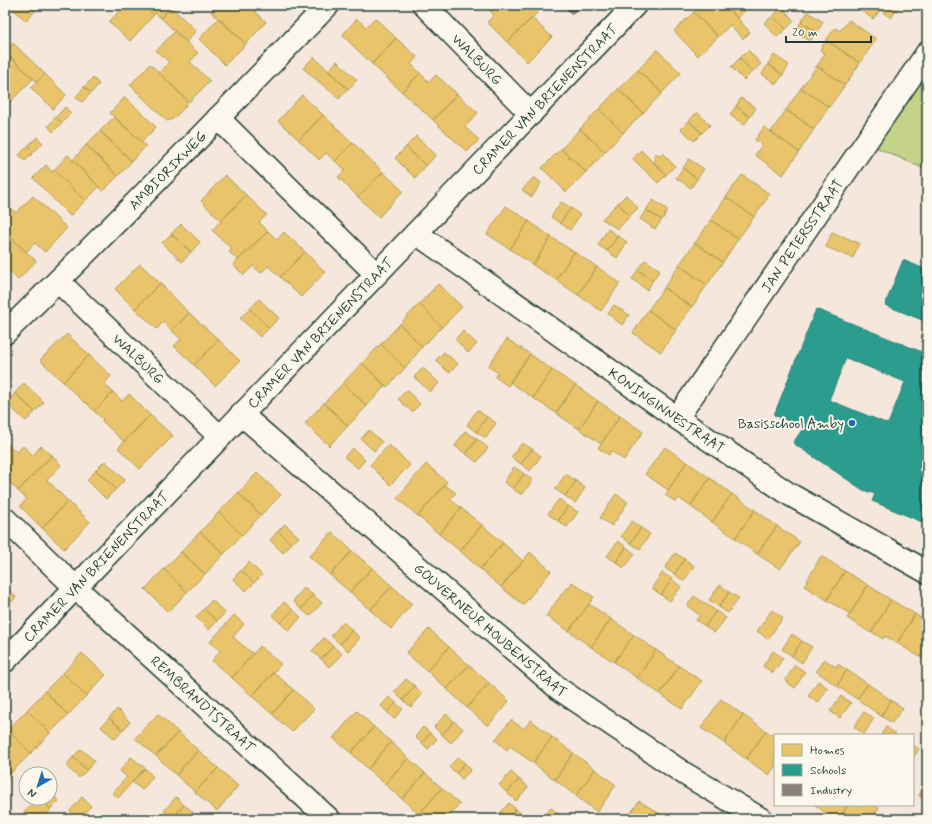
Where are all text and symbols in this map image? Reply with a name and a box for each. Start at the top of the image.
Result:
scale bar [786,18,871,44]
street label: CRAMER VAN BRIENENSTRAAT [469,20,622,179]
text: 20 m [792,25,818,41]
street label: WALBURG [447,31,506,89]
street label: AMBIORIXWEG [125,127,211,214]
street label: JAN PETERSSTRAAT [758,176,848,296]
street label: CRAMER VAN BRIENENSTRAAT [244,254,398,413]
street label: WALBURG [108,330,168,388]
street label: KONINGINNESTRAAT [604,364,728,458]
place label: Basisschool Amby [738,415,844,433]
marker: Basisschool Amby [847,418,857,428]
street label: CRAMER VAN BRIENENSTRAAT [20,488,173,646]
street label: GOUVERNEUR HOUBENSTRAAT [410,559,570,702]
street label: REMBRANDTSTRAAT [146,652,259,757]
legend [774,734,914,806]
text: Homes [810,743,845,759]
text: Schools [810,763,846,779]
north arrow [18,766,58,806]
text: Industry [810,783,852,799]
text: N [25,785,40,801]

